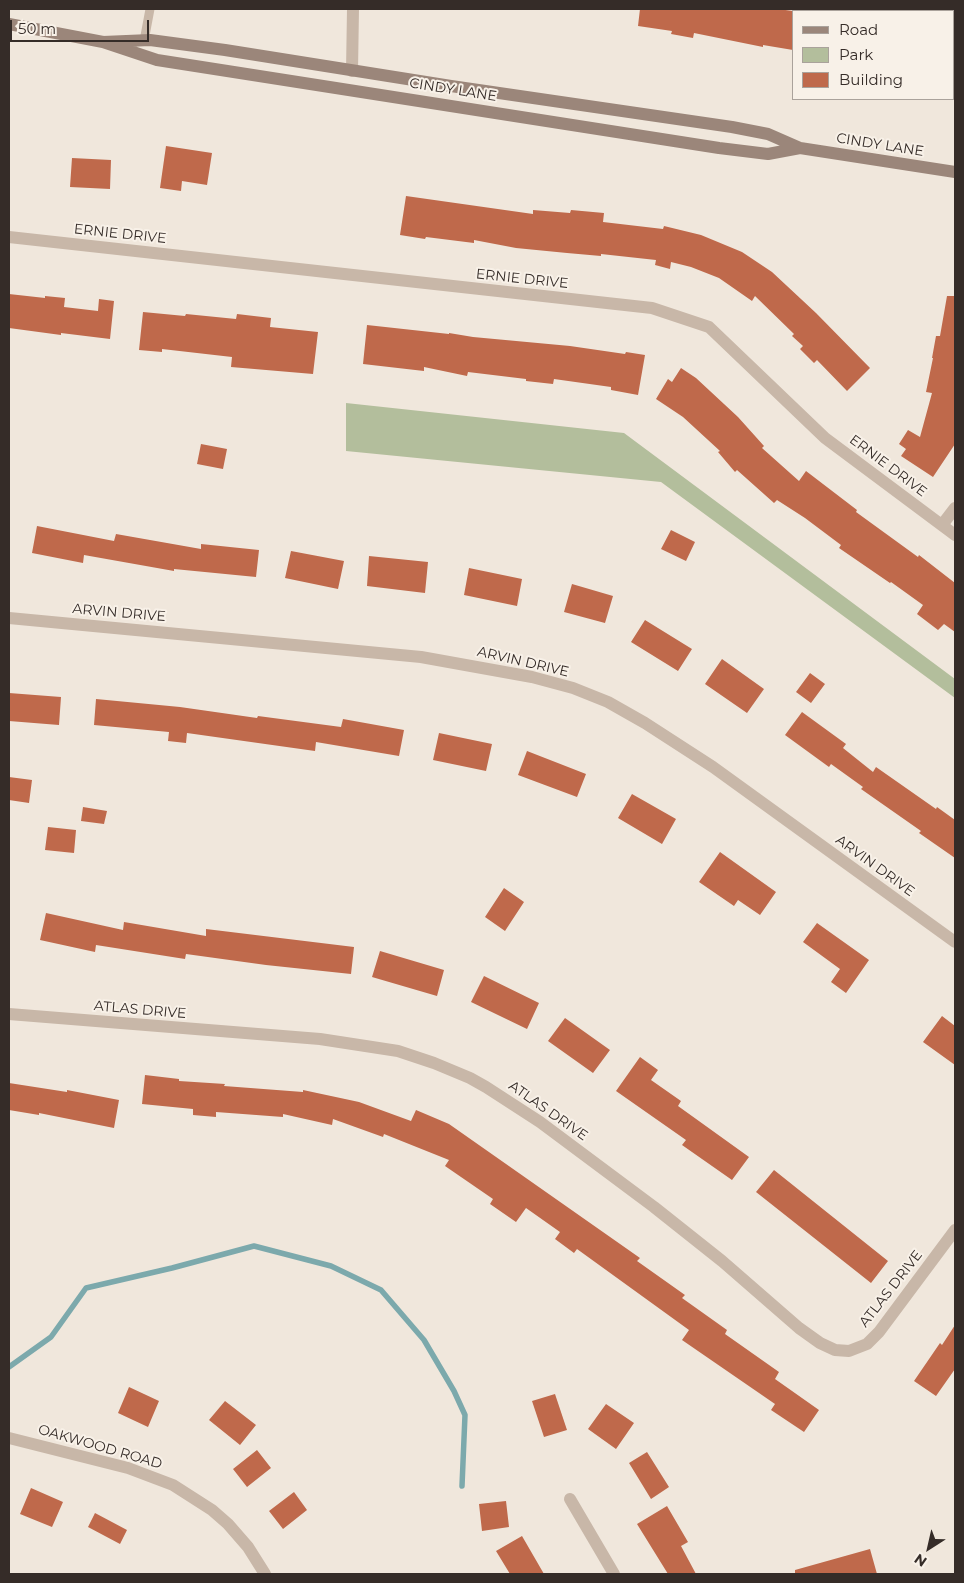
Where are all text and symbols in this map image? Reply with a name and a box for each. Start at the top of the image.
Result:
scale bar [12,10,151,42]
legend [792,10,954,100]
text: 50 m [18,19,56,38]
text: Road [839,20,878,39]
text: Park [839,45,873,64]
text: Building [839,70,903,89]
street label: CINDY LANE [408,75,498,105]
street label: CINDY LANE [835,130,925,160]
street label: ERNIE DRIVE [73,221,167,247]
street label: ERNIE DRIVE [475,266,569,292]
street label: ERNIE DRIVE [846,431,930,501]
street label: ARVIN DRIVE [72,601,166,625]
street label: ARVIN DRIVE [475,643,571,681]
street label: ARVIN DRIVE [832,832,918,900]
street label: ATLAS DRIVE [93,998,187,1022]
street label: ATLAS DRIVE [505,1078,591,1144]
street label: ATLAS DRIVE [856,1247,926,1331]
street label: OAKWOOD ROAD [36,1421,164,1473]
north arrow [904,1523,954,1573]
text: N [911,1550,930,1571]

